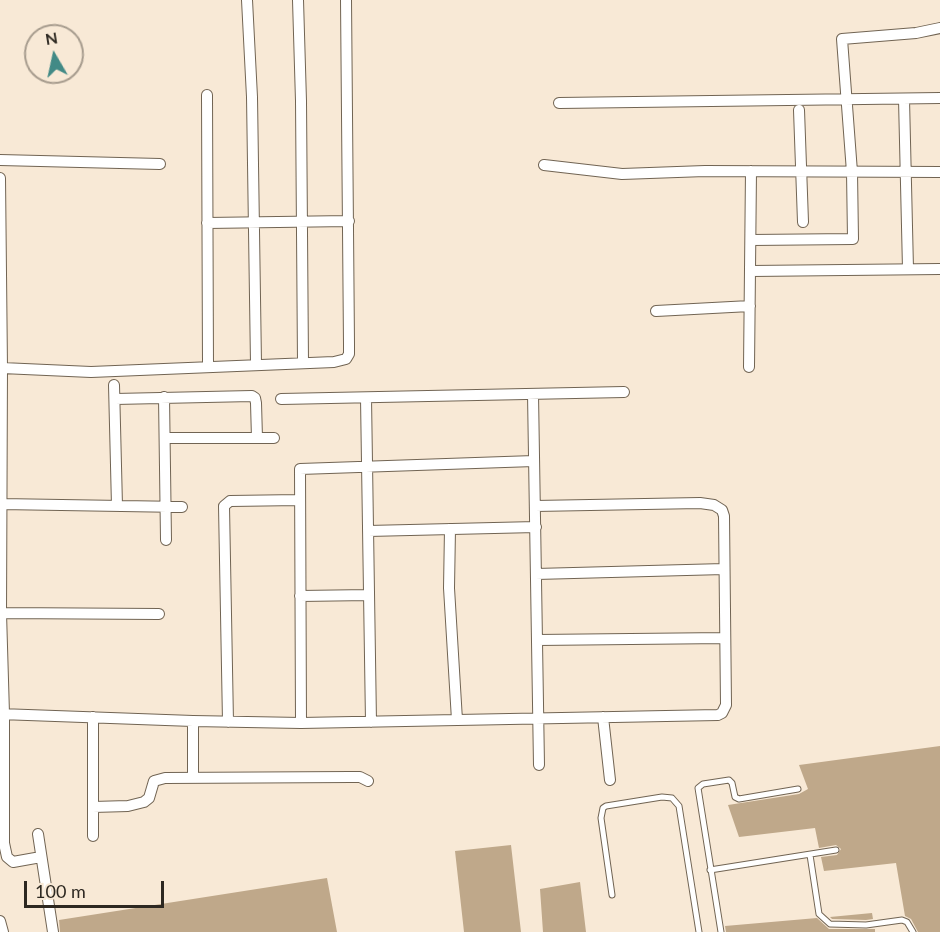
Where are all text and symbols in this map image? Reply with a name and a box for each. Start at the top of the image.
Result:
north arrow [24,24,84,84]
text: N [44,27,59,48]
scale bar [27,869,166,907]
text: 100 m [35,880,86,902]

